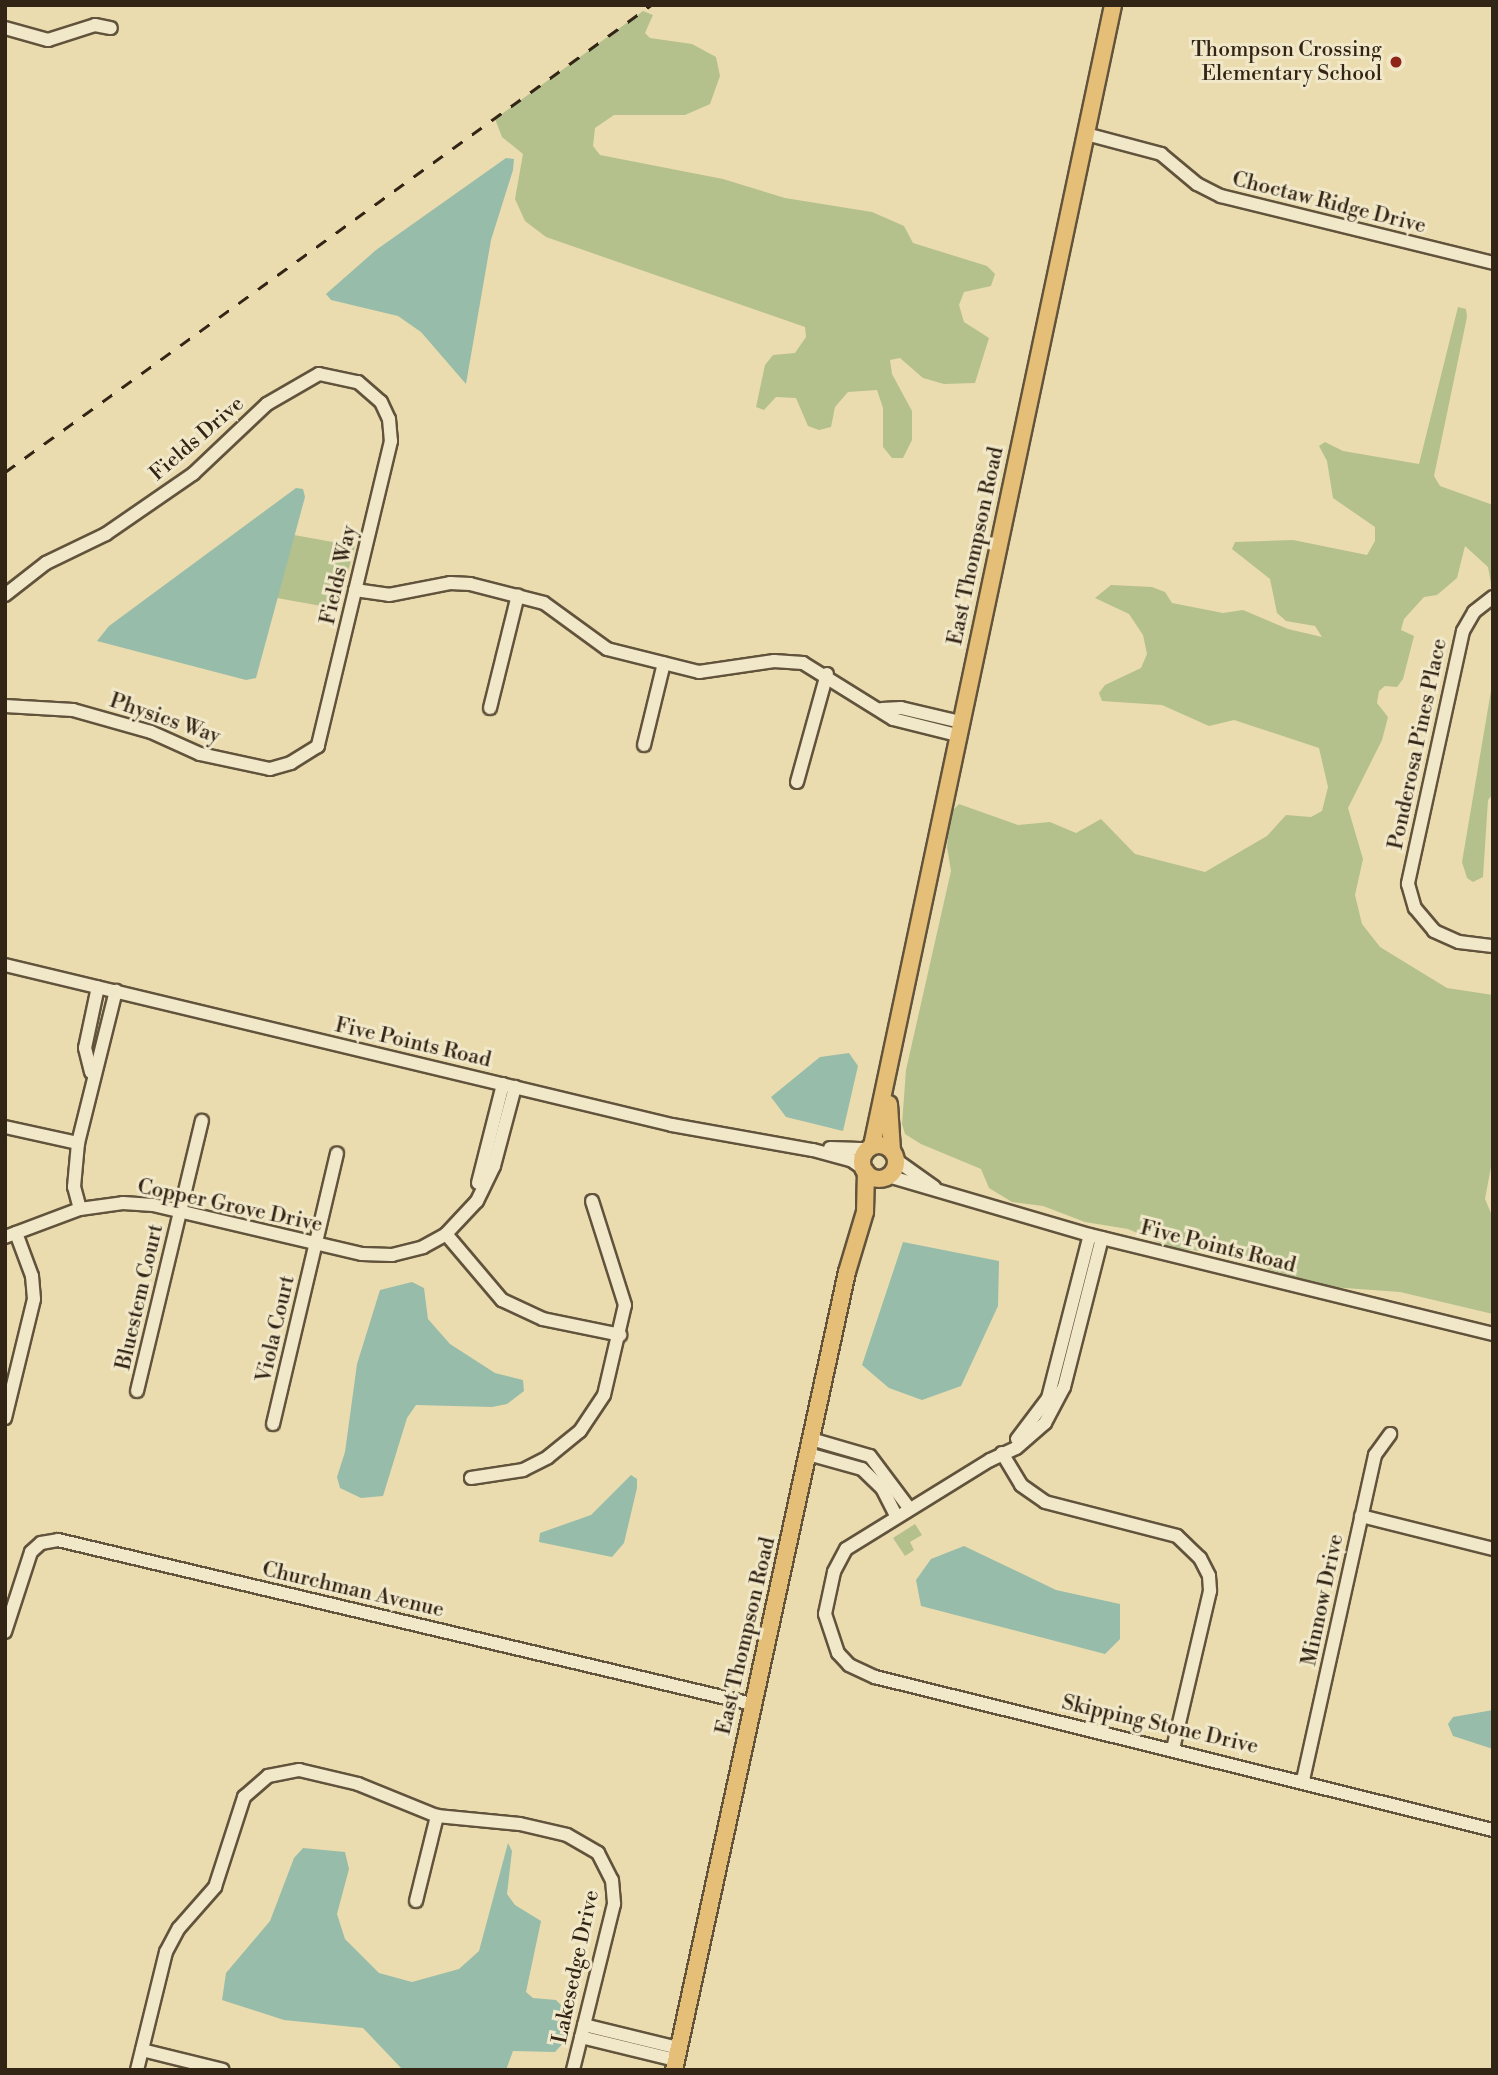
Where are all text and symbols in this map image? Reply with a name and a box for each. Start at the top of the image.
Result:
place label: Thompson Crossing Elementary School [1191,37,1382,87]
marker: Thompson Crossing Elementary School [1388,54,1404,70]
street label: Choctaw Ridge Drive [1230,167,1428,239]
street label: Fields Drive [145,391,249,487]
street label: East Thompson Road [943,445,1009,647]
street label: Fields Way [315,523,363,627]
street label: Ponderosa Pines Place [1383,636,1453,852]
street label: Physics Way [106,688,224,750]
street label: Five Points Road [333,1013,493,1073]
street label: Copper Grove Drive [135,1174,325,1238]
street label: Five Points Road [1138,1215,1298,1279]
street label: Bluestem Court [111,1222,169,1372]
street label: Viola Court [251,1273,301,1385]
street label: Minnow Drive [1297,1532,1349,1668]
street label: East Thompson Road [711,1535,781,1737]
street label: Churchman Avenue [260,1557,446,1623]
street label: Skipping Stone Drive [1059,1690,1261,1760]
street label: Lakesedge Drive [547,1888,605,2046]

